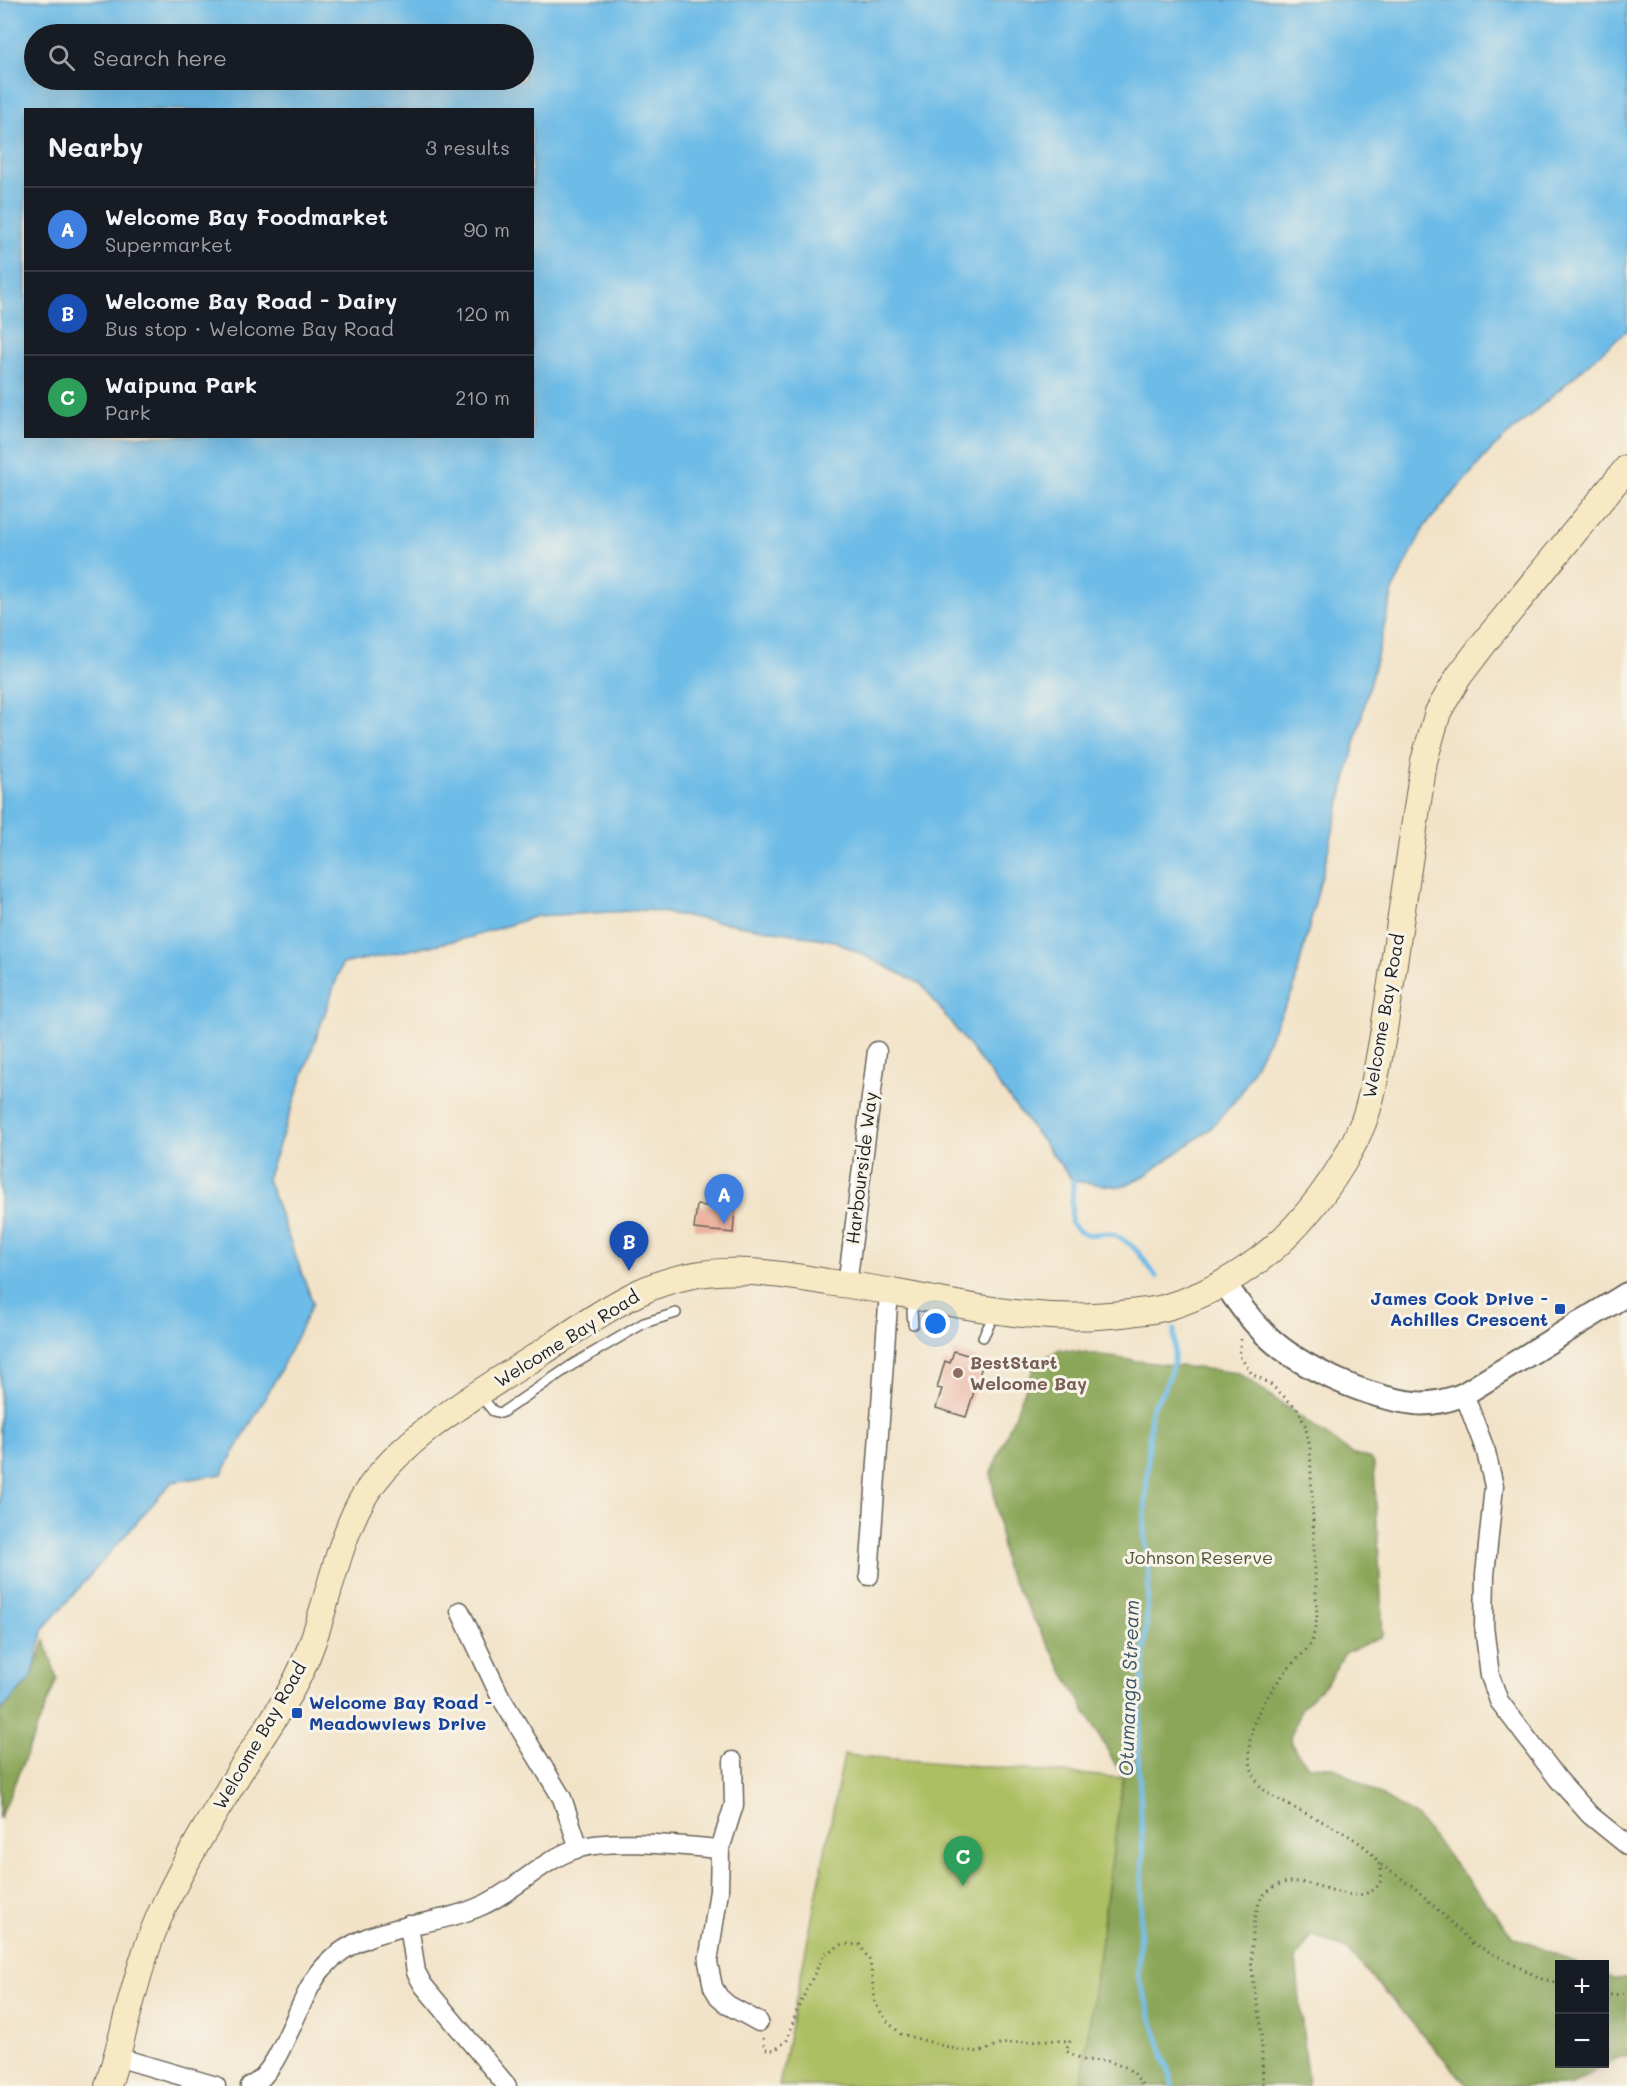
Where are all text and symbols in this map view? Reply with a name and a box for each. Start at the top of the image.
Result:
search box [24,24,534,90]
icon: search [45,41,78,74]
text: Search here [93,43,227,72]
text: Nearby [48,130,143,164]
text: 3 results [425,134,510,160]
text: Welcome Bay Foodmarket [105,202,388,231]
text: A [61,216,74,242]
text: 90 m [464,216,510,242]
text: Supermarket [105,231,232,257]
text: Welcome Bay Road - Dairy [105,286,397,315]
text: B [61,300,74,326]
text: 120 m [455,300,510,326]
text: Bus stop · Welcome Bay Road [105,315,394,341]
text: Waipuna Park [105,370,257,399]
text: C [60,384,75,410]
text: 210 m [455,384,510,410]
text: Park [105,399,150,425]
street label: Welcome Bay Road [1357,932,1409,1100]
street label: Harbourside Way [840,1090,882,1245]
pin: A [704,1174,744,1224]
pin: B [610,1222,648,1271]
street label: Welcome Bay Road [490,1284,643,1392]
place label: James Cook Drive - Achilles Crescent [1370,1286,1548,1331]
marker: James Cook Drive - Achilles Crescent [1553,1302,1567,1316]
your location [921,1309,950,1338]
place label: BestStart Welcome Bay [970,1350,1087,1395]
marker: BestStart Welcome Bay [951,1366,965,1380]
park label: Johnson Reserve [1125,1545,1273,1569]
water label: Otumanga Stream [1112,1599,1144,1777]
street label: Welcome Bay Road [207,1657,311,1814]
place label: Welcome Bay Road - Meadowviews Drive [309,1690,492,1735]
marker: Welcome Bay Road - Meadowviews Drive [290,1706,304,1720]
pin: C [944,1836,982,1886]
map controls [1555,1960,1609,2068]
button: + [1555,1960,1609,2014]
button: − [1555,2014,1609,2068]

